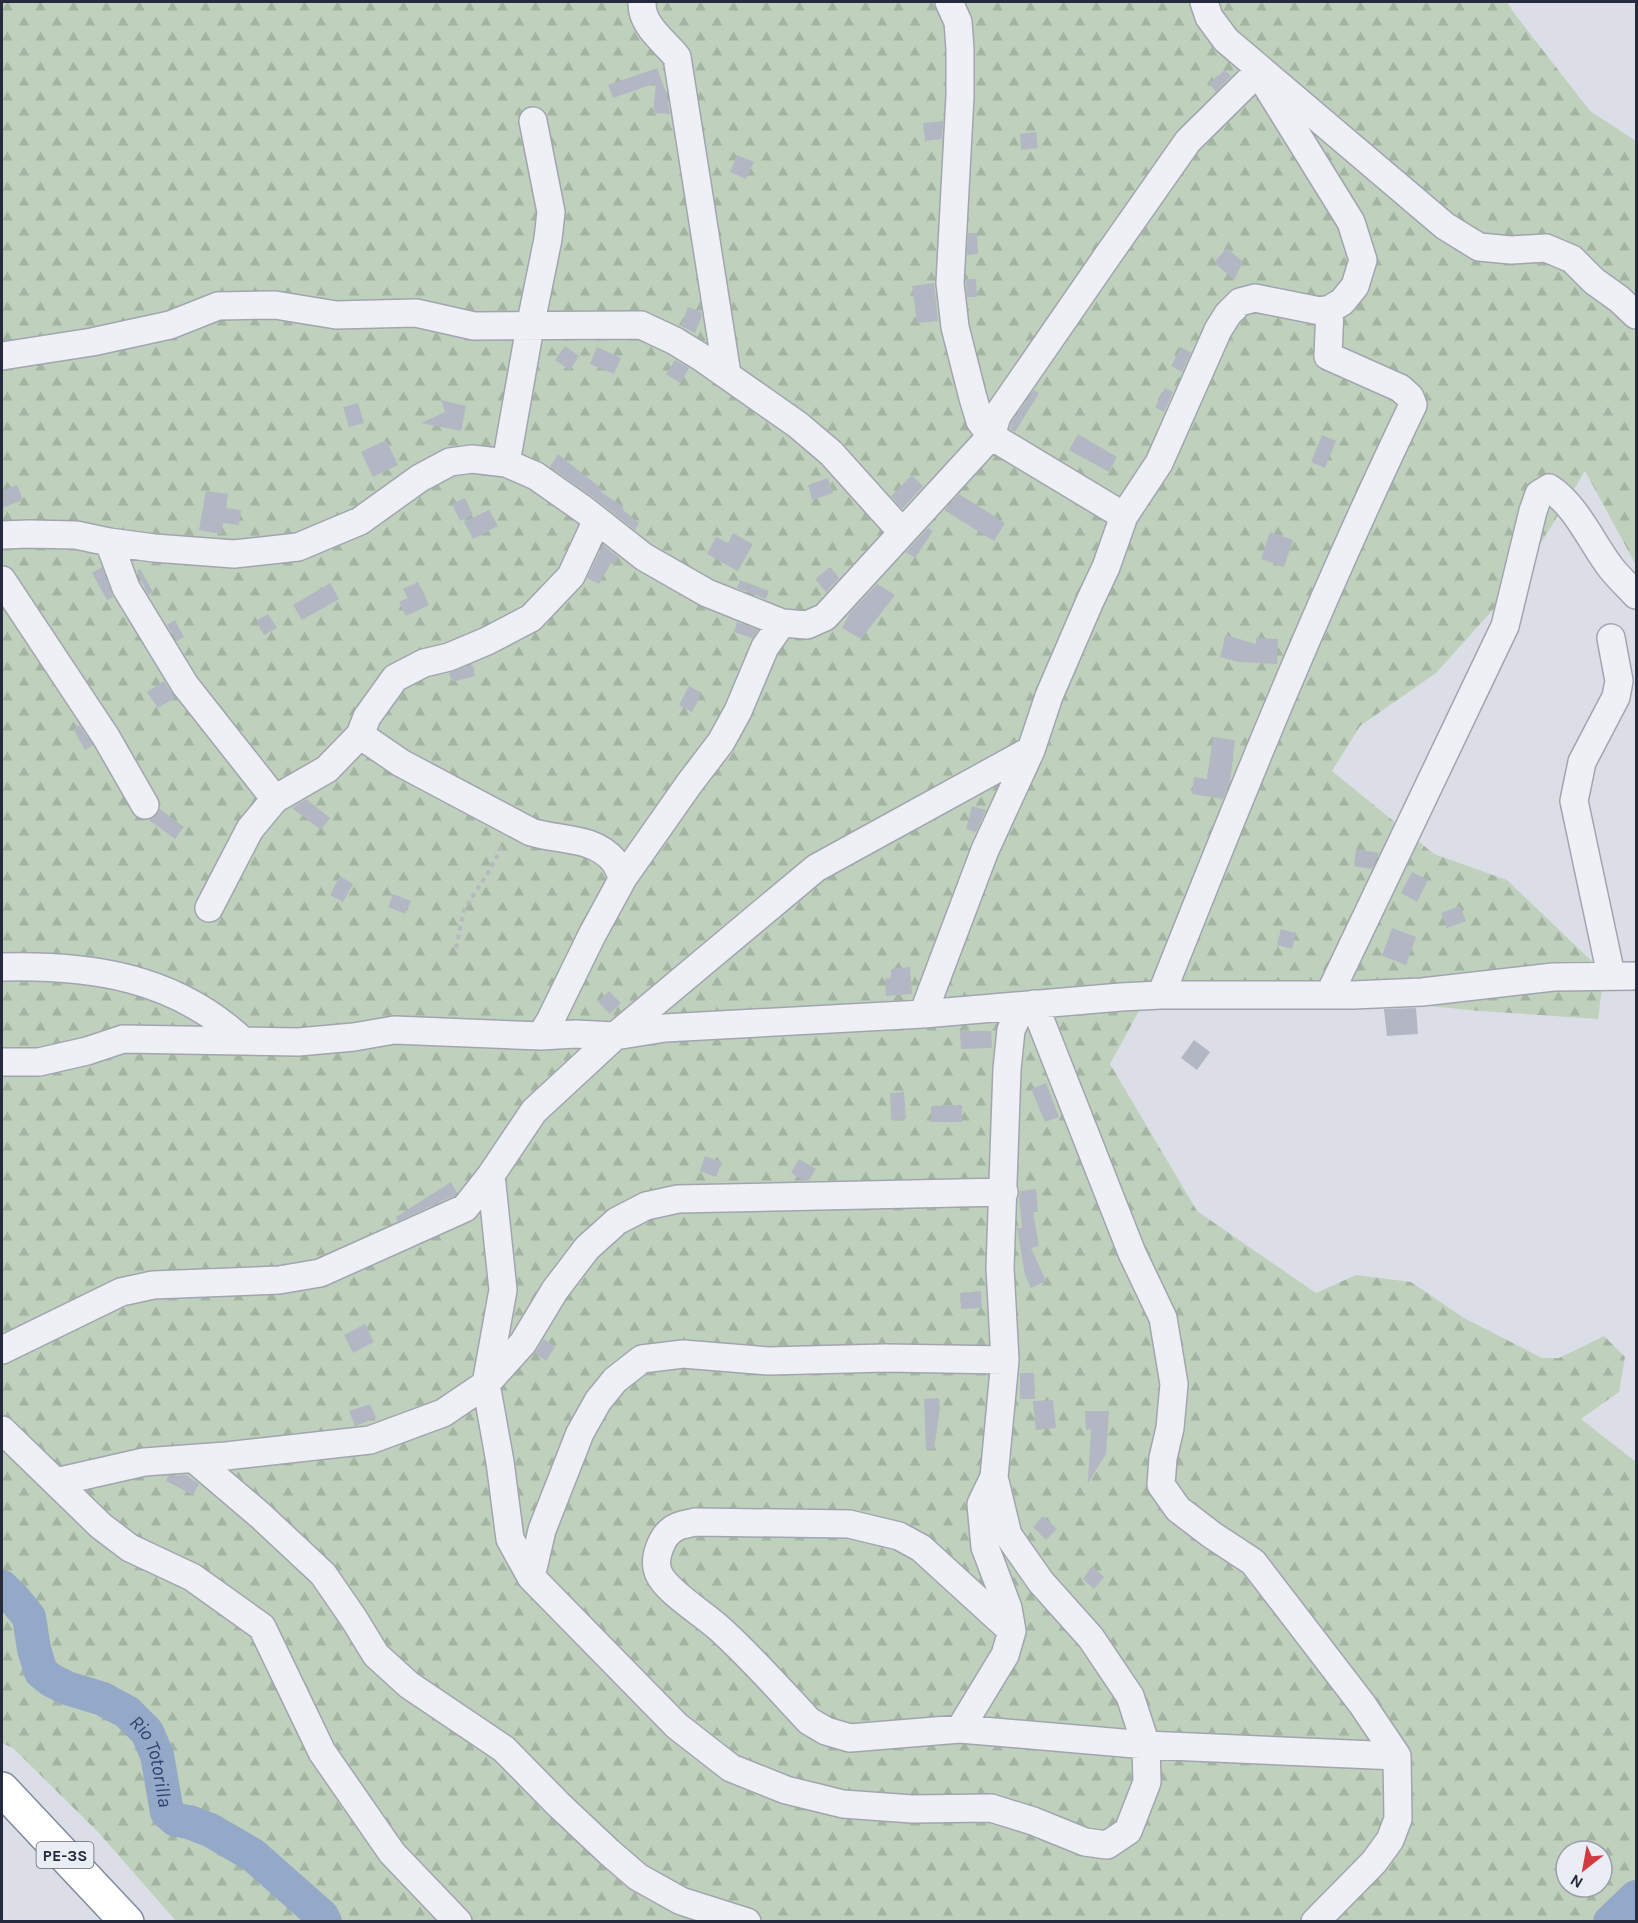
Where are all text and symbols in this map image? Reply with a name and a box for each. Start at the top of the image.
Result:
water label: Rio Totorilla [125,1710,177,1809]
north arrow [1554,1839,1614,1899]
road number: PE-3S [36,1842,94,1868]
text: N [1567,1870,1586,1893]

